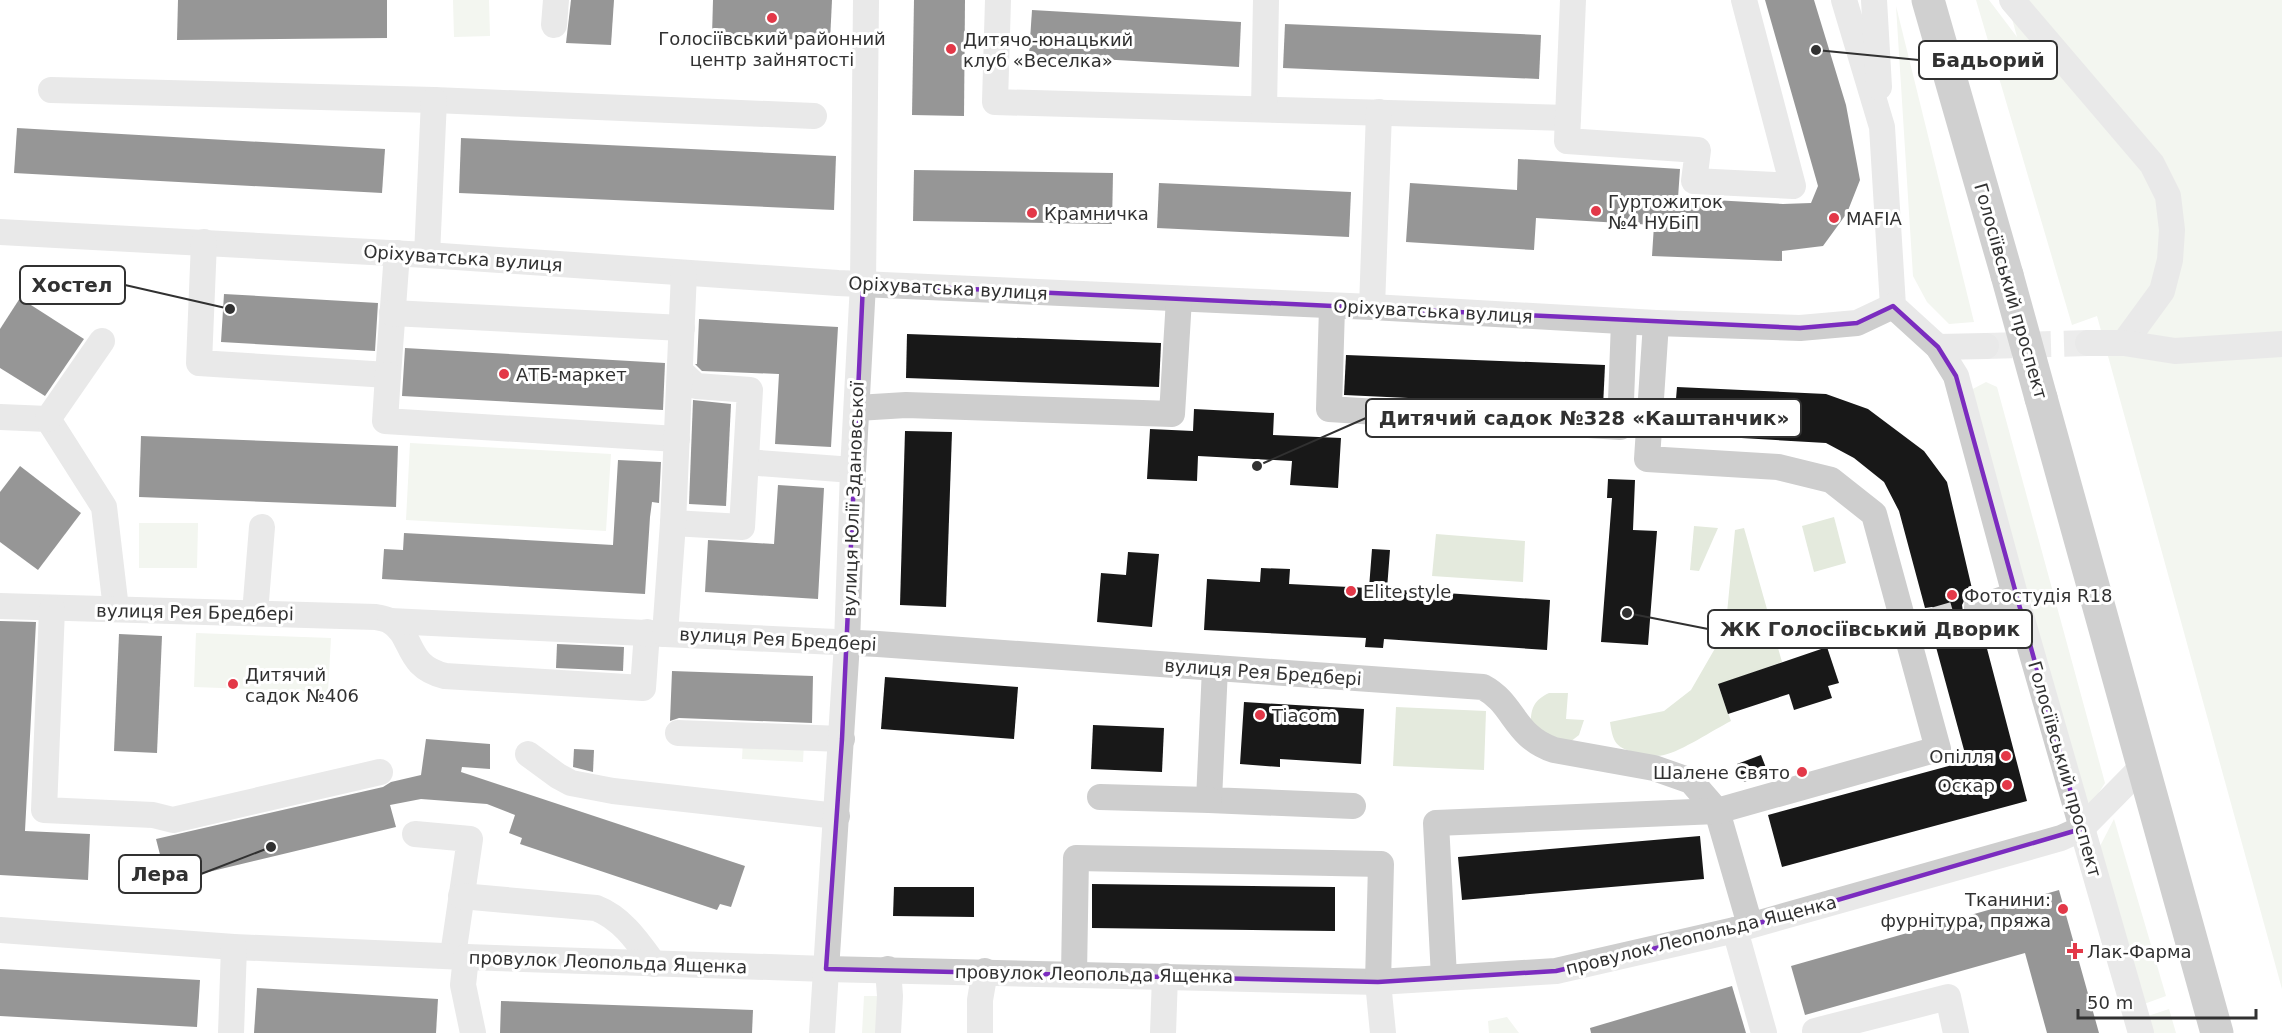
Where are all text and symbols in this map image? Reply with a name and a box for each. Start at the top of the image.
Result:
marker: Голосіївський районний центр зайнятості [765,11,779,25]
place label: Голосіївський районний центр зайнятості [658,28,886,70]
place label: Дитячо-юнацький клуб «Веселка» [963,29,1133,71]
callout: Бадьорий [1919,41,2057,79]
marker: Дитячо-юнацький клуб «Веселка» [944,42,958,56]
text: Бадьорий [1931,48,2045,72]
street label: Голосіївський проспект [1970,181,2052,401]
place label: Гуртожиток №4 НУБіП [1608,191,1723,233]
place label: Крамничка [1044,203,1149,224]
marker: Гуртожиток №4 НУБіП [1589,204,1603,218]
marker: Крамничка [1025,206,1039,220]
place label: MAFIA [1846,208,1903,229]
marker: MAFIA [1827,211,1841,225]
street label: Оріхуватська вулиця [363,241,563,275]
callout: Хостел [20,266,125,304]
street label: Оріхуватська вулиця [848,272,1048,304]
text: Хостел [32,273,112,297]
street label: Оріхуватська вулиця [1333,295,1533,327]
place label: АТБ-маркет [516,364,627,385]
marker: АТБ-маркет [497,367,511,381]
street label: вулиця Юлії Здановської [838,380,868,617]
callout: Дитячий садок №328 «Каштанчик» [1366,399,1801,437]
text: Дитячий садок №328 «Каштанчик» [1379,406,1789,430]
place label: Elite style [1363,581,1451,602]
marker: Elite style [1344,584,1358,598]
place label: Фотостудія R18 [1964,585,2112,606]
marker: Фотостудія R18 [1945,588,1959,602]
street label: вулиця Рея Бредбері [96,600,294,624]
callout: ЖК Голосіївський Дворик [1708,610,2032,648]
text: ЖК Голосіївський Дворик [1720,617,2020,641]
street label: вулиця Рея Бредбері [679,623,877,655]
street label: вулиця Рея Бредбері [1164,655,1362,689]
street label: Голосіївський проспект [2024,659,2106,879]
place label: Дитячий садок №406 [245,664,359,706]
marker: Дитячий садок №406 [226,677,240,691]
place label: Tiacom [1271,705,1337,726]
marker: Tiacom [1253,708,1267,722]
place label: Опілля [1929,746,1994,767]
marker: Опілля [1999,749,2013,763]
place label: Шалене Свято [1653,762,1790,783]
marker: Шалене Свято [1795,765,1809,779]
place label: Оскар [1938,775,1995,796]
marker: Оскар [2000,778,2014,792]
callout: Лера [119,855,201,893]
text: Лера [131,862,189,886]
place label: Тканини: фурнітура, пряжа [1880,889,2051,931]
street label: провулок Леопольда Ященка [1563,891,1839,979]
marker: Тканини: фурнітура, пряжа [2056,902,2070,916]
place label: Лак-Фарма [2087,941,2192,962]
marker: Лак-Фарма [2068,944,2082,958]
street label: провулок Леопольда Ященка [468,947,748,977]
street label: провулок Леопольда Ященка [955,961,1233,987]
scale bar [2078,982,2256,1020]
text: 50 m [2087,992,2133,1013]

